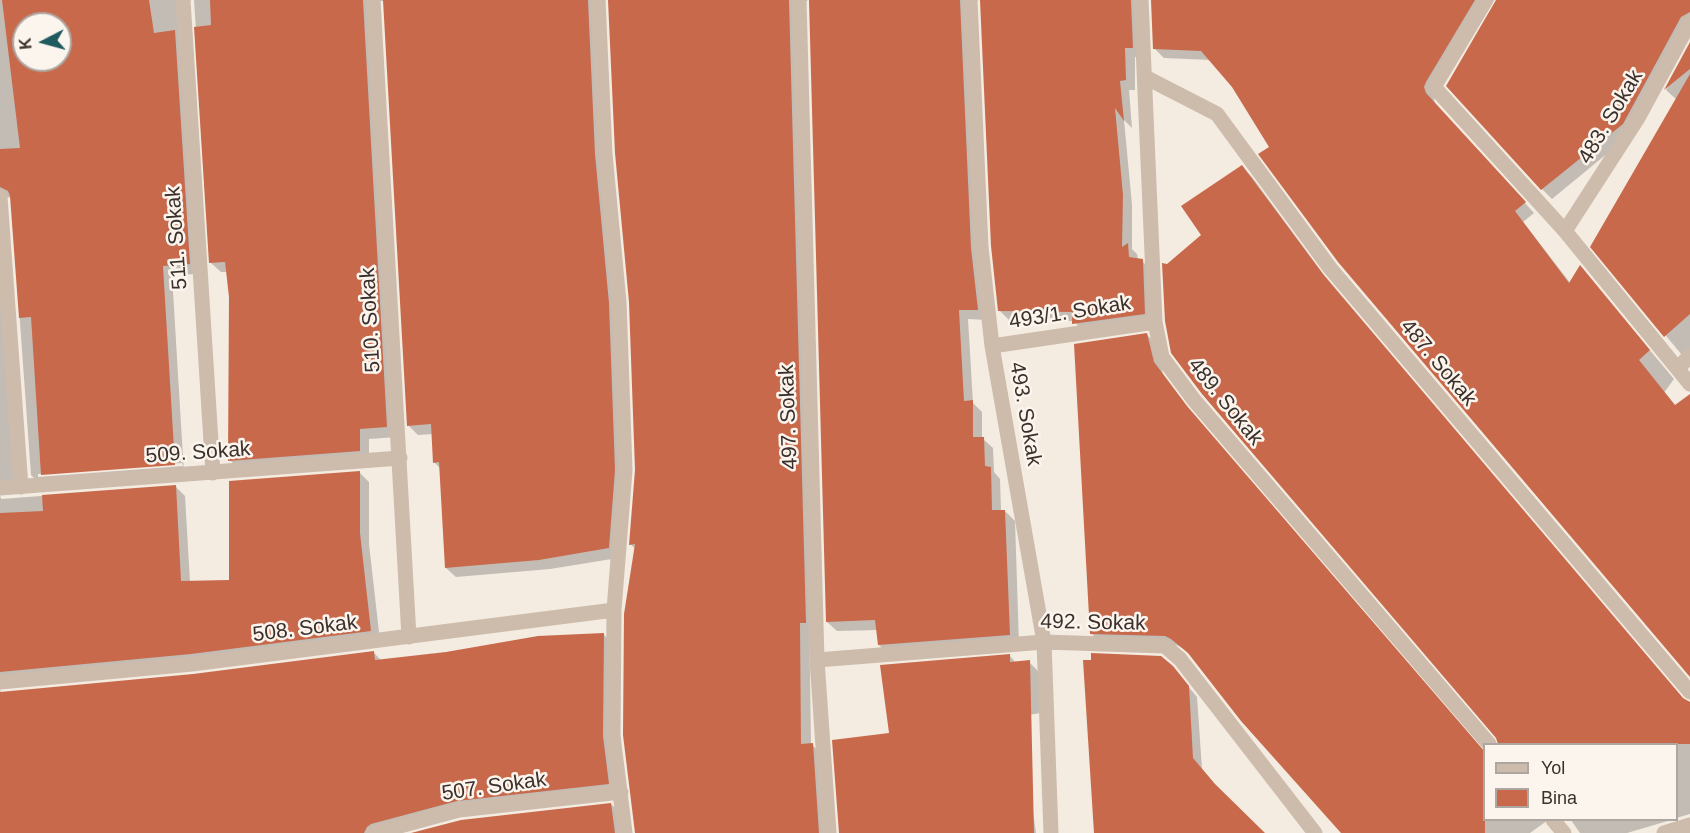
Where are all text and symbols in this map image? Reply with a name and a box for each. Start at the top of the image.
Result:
north arrow [12,12,72,72]
text: K [17,37,35,50]
street label: 483. Sokak [1573,65,1649,169]
street label: 511. Sokak [161,185,193,291]
street label: 510. Sokak [356,267,386,373]
street label: 493/1. Sokak [1007,291,1133,335]
street label: 487. Sokak [1395,315,1481,411]
street label: 489. Sokak [1182,353,1268,451]
street label: 493. Sokak [1003,360,1047,468]
street label: 497. Sokak [775,364,803,470]
street label: 509. Sokak [145,437,251,469]
street label: 492. Sokak [1040,609,1146,637]
street label: 508. Sokak [251,610,359,648]
legend [1483,743,1678,821]
text: Yol [1541,758,1565,778]
street label: 507. Sokak [440,767,548,807]
text: Bina [1541,788,1577,808]

